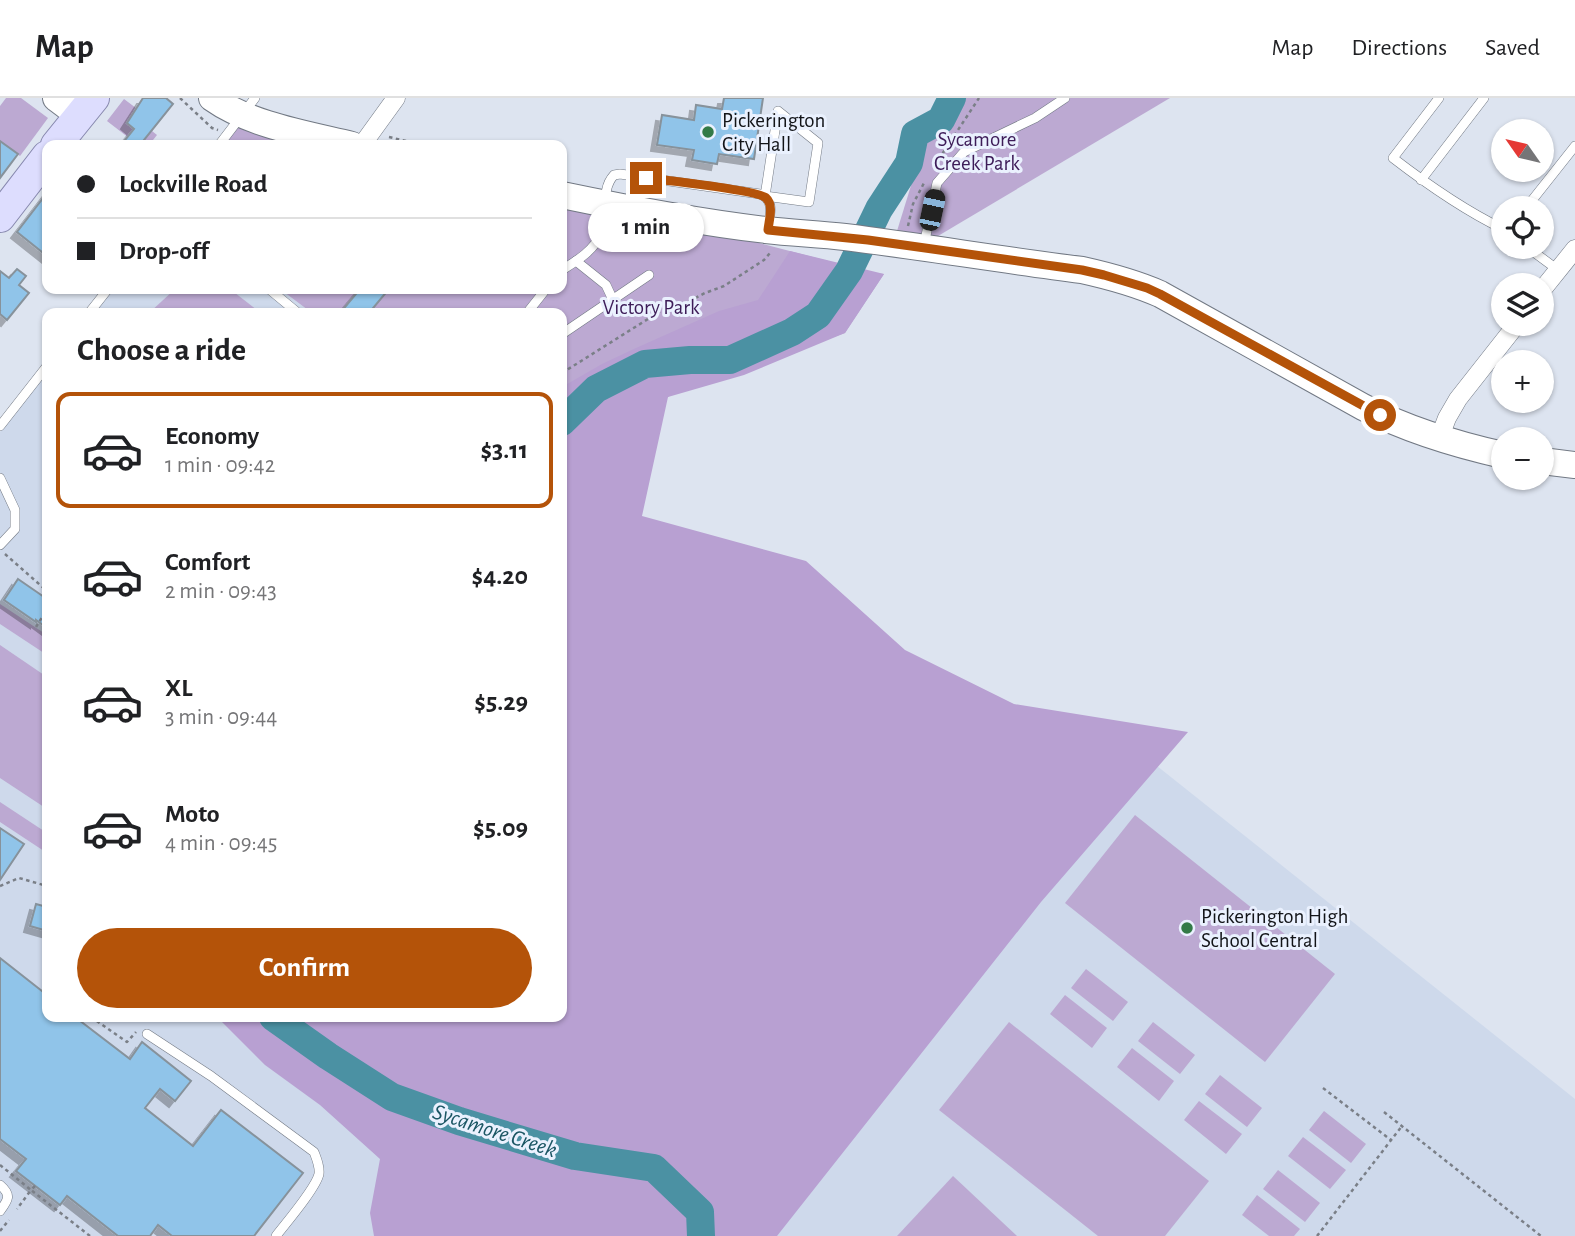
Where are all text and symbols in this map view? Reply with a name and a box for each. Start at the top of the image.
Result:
text: Map [35,31,94,64]
text: Map [1271,36,1313,60]
text: Directions [1351,36,1447,60]
text: Saved [1485,36,1540,60]
place label: Pickerington City Hall [722,110,825,155]
north arrow [1491,119,1554,182]
map controls [1491,119,1554,490]
marker: Pickerington City Hall [700,124,716,140]
park label: Sycamore Creek Park [934,129,1020,174]
route end [630,162,662,194]
text: Lockville Road [119,171,267,197]
car [918,187,947,233]
button: locate [1491,196,1554,259]
callout: 1 min [588,202,704,252]
text: 1 min [622,216,670,239]
text: Drop-off [119,238,208,264]
button: layers [1491,273,1554,336]
park label: Victory Park [602,297,700,318]
text: Choose a ride [77,334,246,366]
button: + [1491,350,1554,413]
route start [1364,399,1396,431]
icon: car [81,419,144,482]
text: Economy [165,423,259,449]
button: − [1491,427,1554,490]
text: $3.11 [480,437,528,463]
text: 1 min · 09:42 [165,454,275,477]
icon: car [81,545,144,608]
text: Comfort [165,549,250,575]
text: $4.20 [471,563,528,589]
text: 2 min · 09:43 [165,580,277,603]
icon: car [81,671,144,734]
text: XL [165,675,192,701]
text: $5.29 [474,689,528,715]
text: 3 min · 09:44 [165,706,277,729]
icon: car [81,797,144,860]
text: Moto [165,801,220,827]
text: $5.09 [473,815,528,841]
text: 4 min · 09:45 [165,832,277,855]
place label: Pickerington High School Central [1201,906,1348,951]
marker: Pickerington High School Central [1179,920,1195,936]
button: Confirm [77,928,532,1008]
water label: Sycamore Creek [430,1101,560,1162]

